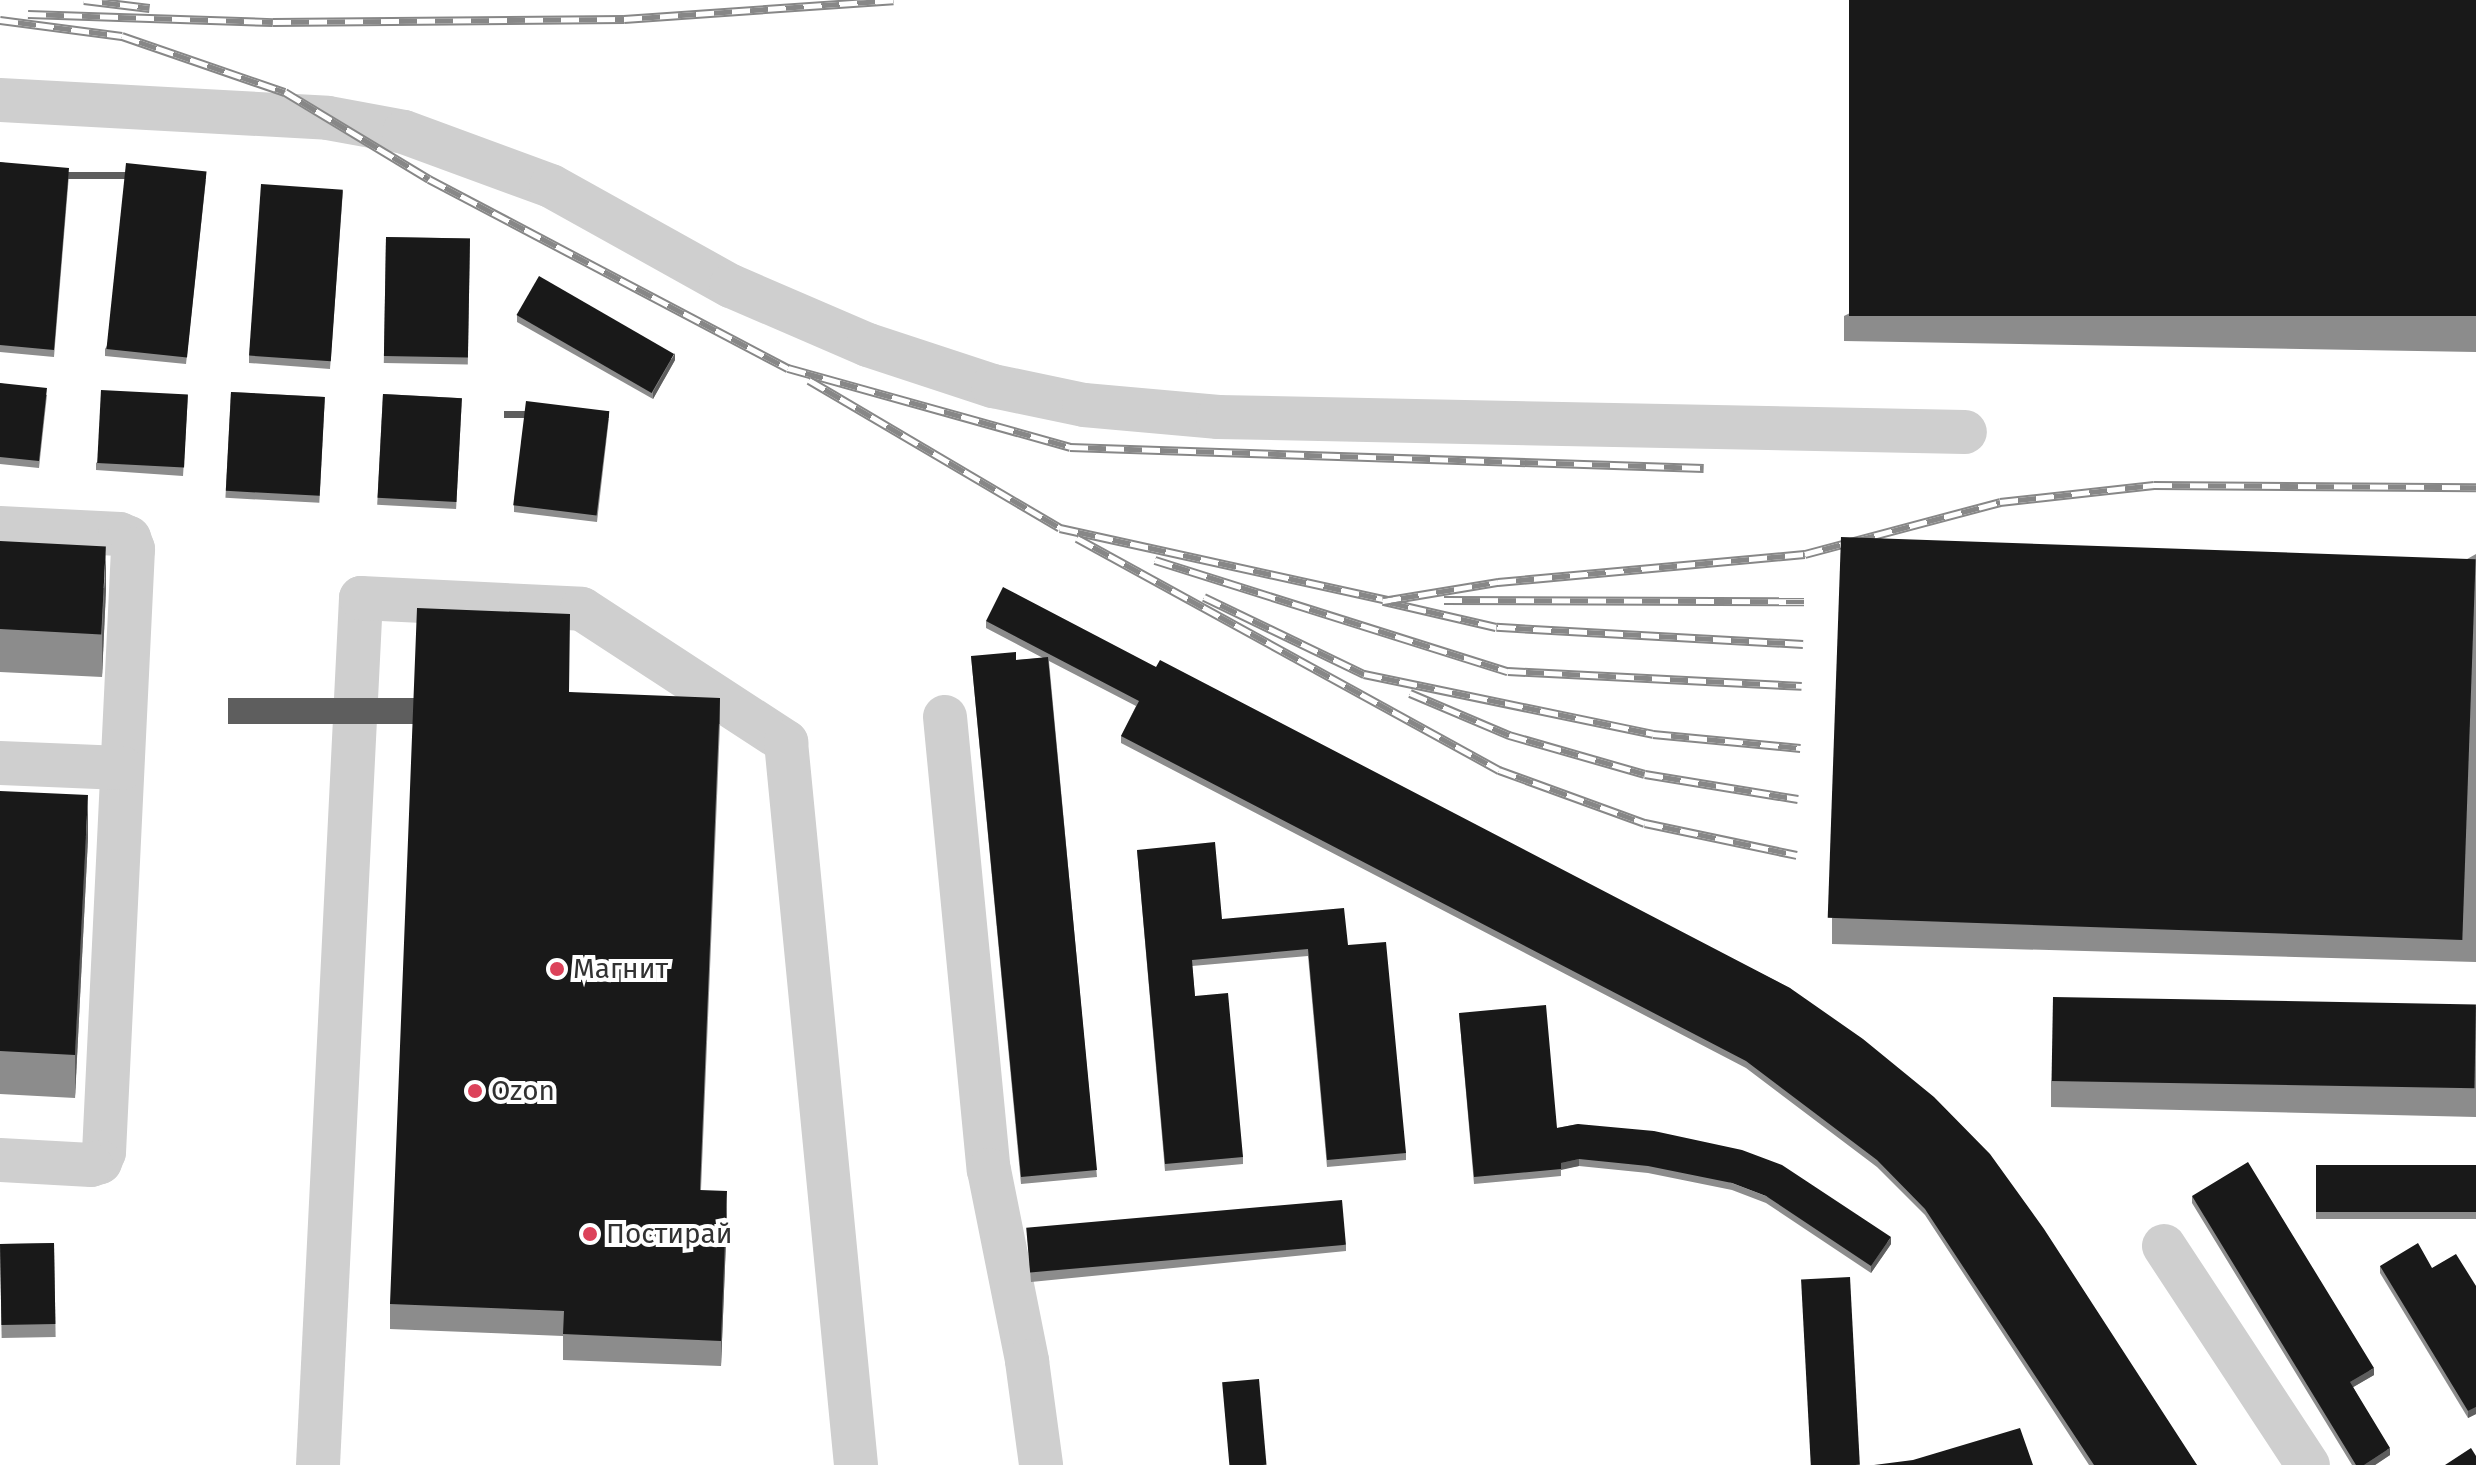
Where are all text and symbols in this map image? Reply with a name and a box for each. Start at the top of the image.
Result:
place label: Магнит [573,952,668,986]
marker: Магнит [548,960,566,978]
place label: Ozon [491,1074,555,1108]
marker: Ozon [466,1082,484,1100]
place label: Постирай [606,1217,732,1251]
marker: Постирай [581,1225,599,1243]

